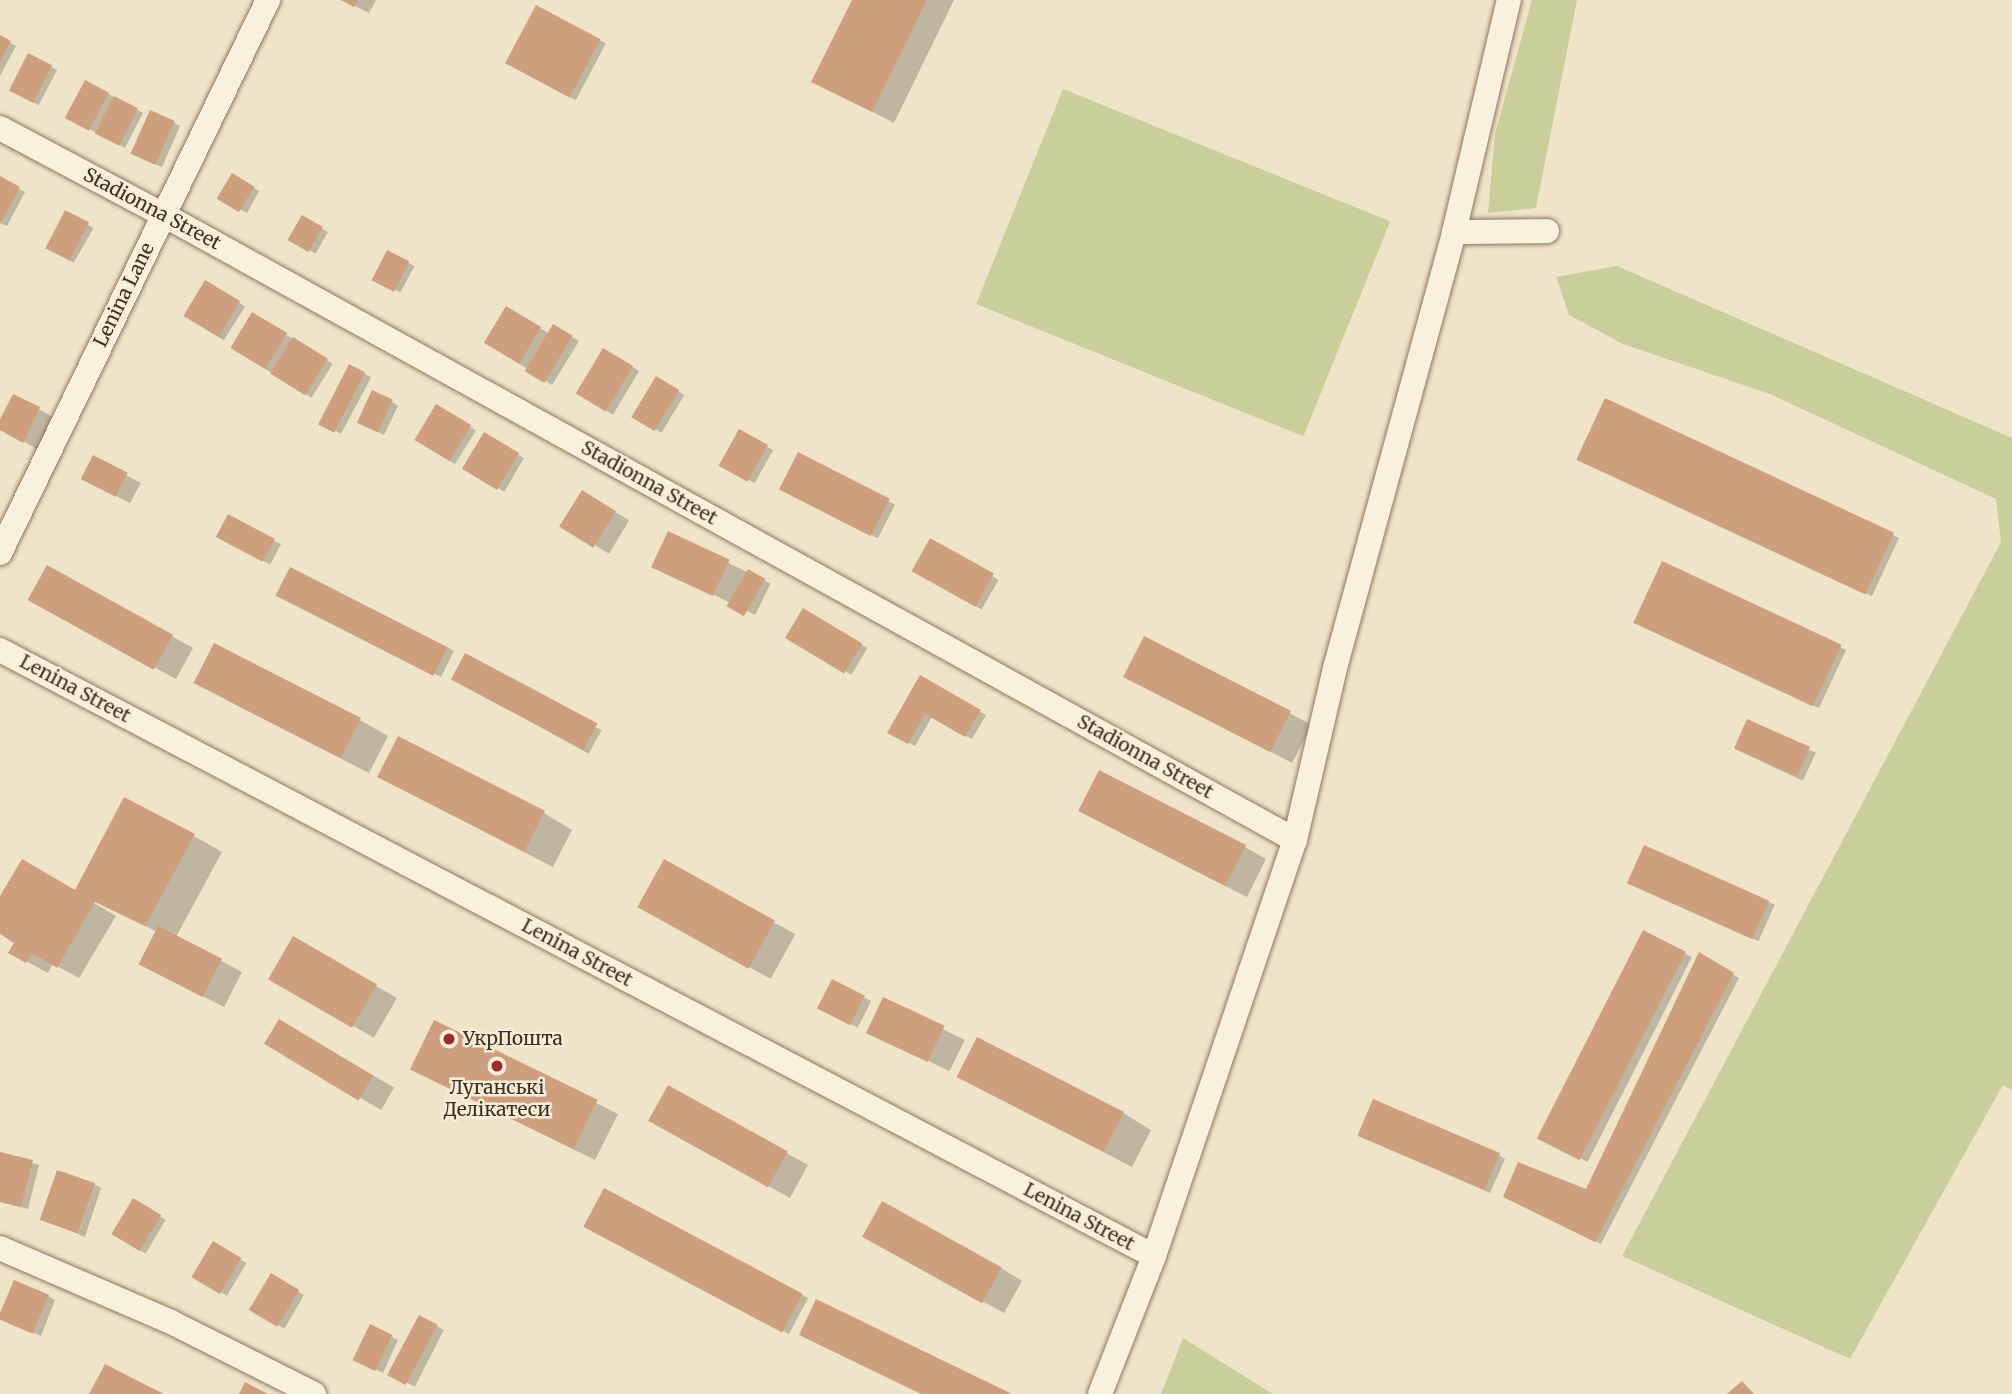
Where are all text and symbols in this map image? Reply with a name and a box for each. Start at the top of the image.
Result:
street label: Stadionna Street [80,163,224,255]
street label: Lenina Lane [89,239,159,351]
street label: Stadionna Street [577,436,721,530]
street label: Lenina Street [16,650,134,728]
street label: Stadionna Street [1073,710,1217,804]
street label: Lenina Street [518,914,636,992]
place label: УкрПошта [463,1028,563,1050]
marker: УкрПошта [441,1031,457,1047]
marker: Луганські Делікатеси [489,1058,505,1074]
place label: Луганські Делікатеси [444,1077,550,1121]
street label: Lenina Street [1020,1178,1138,1256]

